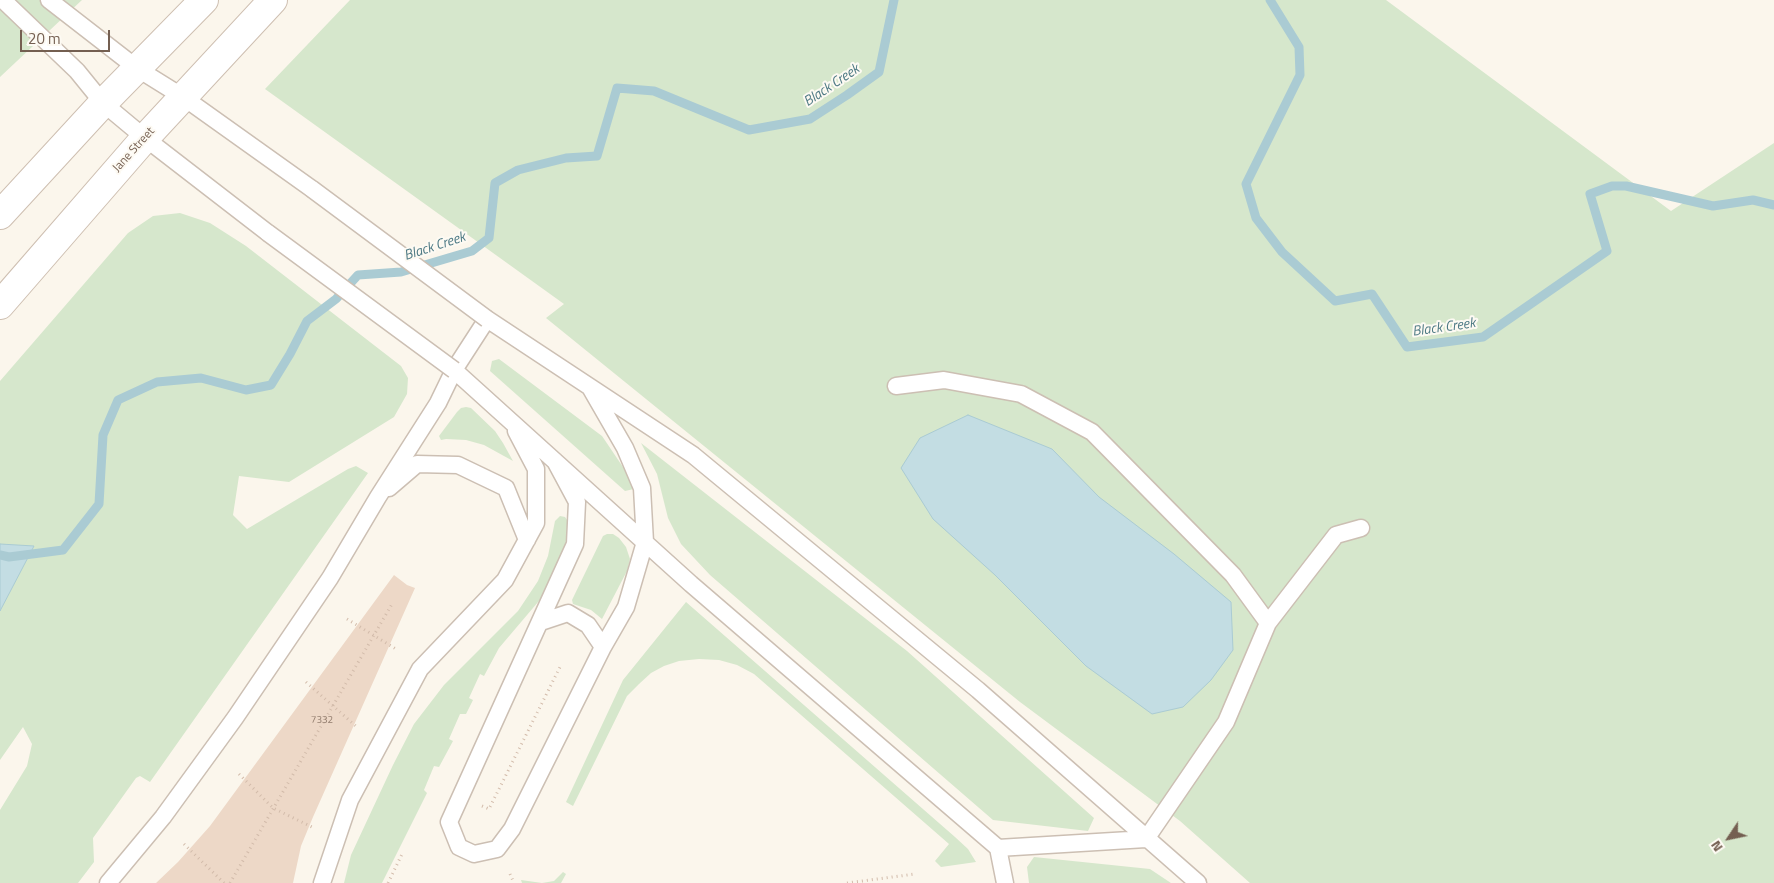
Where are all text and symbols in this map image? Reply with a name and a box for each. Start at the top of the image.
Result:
scale bar [22,20,112,52]
text: 20 m [28,27,61,50]
water label: Black Creek [801,61,863,111]
street label: Jane Street [110,125,158,175]
water label: Black Creek [402,229,468,265]
water label: Black Creek [1411,315,1477,341]
house number: 7332 [311,715,333,727]
north arrow [1704,813,1754,863]
text: N [1705,837,1728,857]

